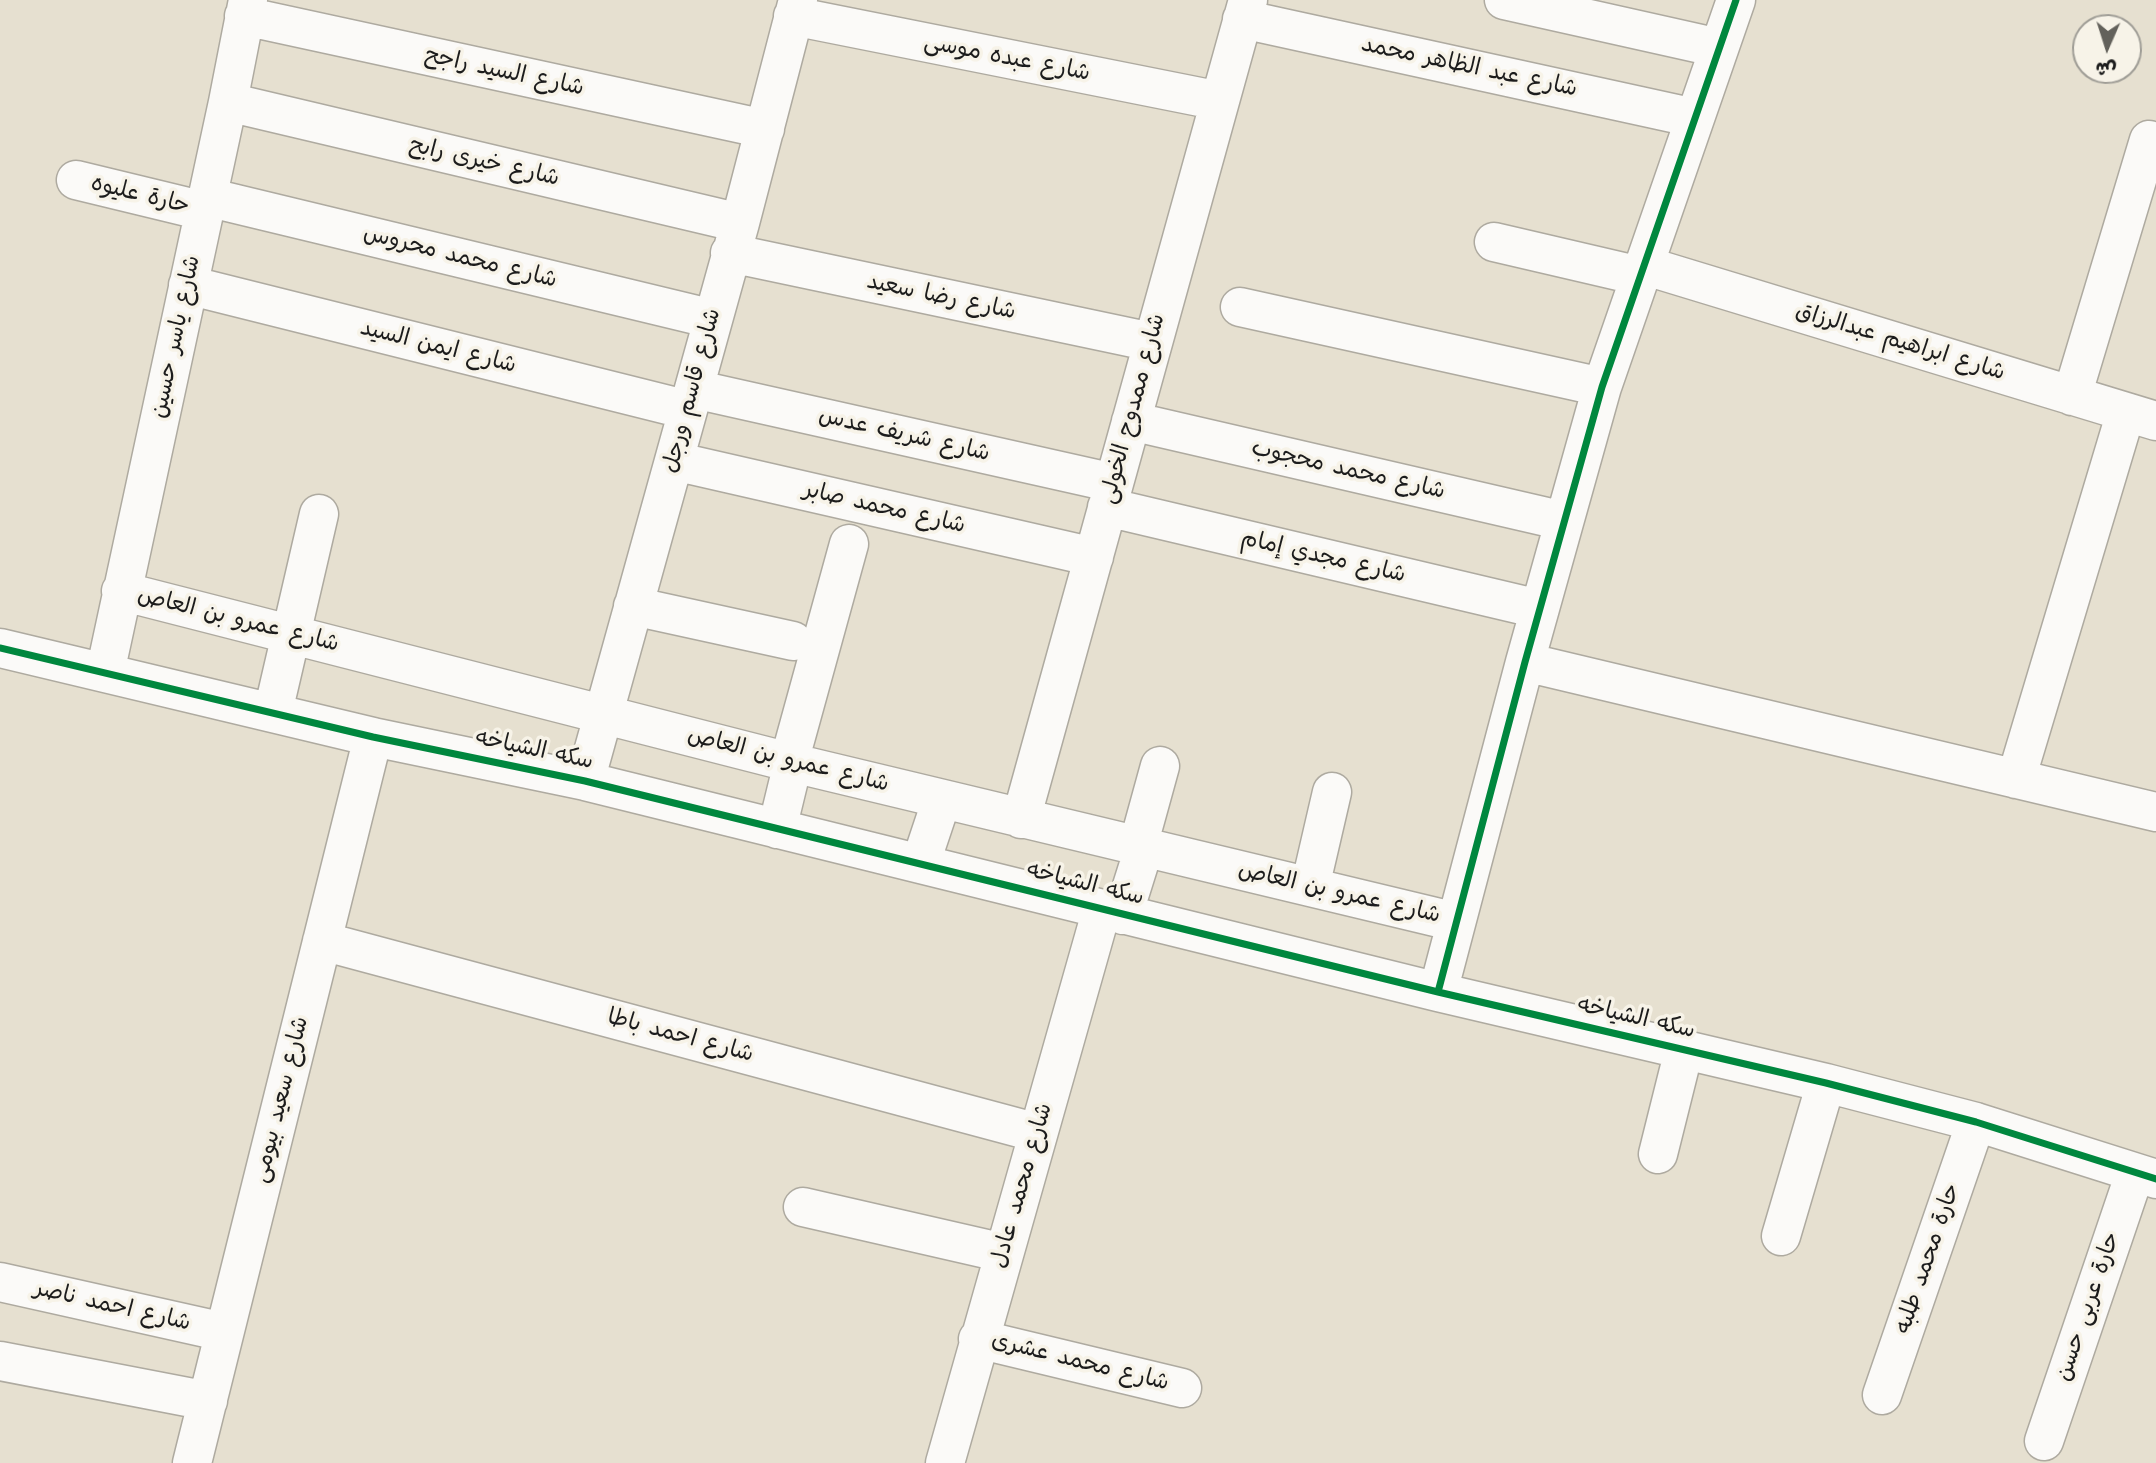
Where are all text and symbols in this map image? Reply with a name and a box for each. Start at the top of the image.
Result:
north arrow [2072,14,2142,84]
street label: شارع عبده موسى [922,29,1092,89]
street label: شارع عبد الظاهر محمد [1358,32,1580,104]
street label: شارع السيد راجح [422,43,586,103]
text: ش [2095,54,2117,83]
street label: شارع خيرى رابح [406,132,562,194]
street label: حارة عليوه [88,170,192,222]
street label: شارع محمد محروس [360,221,560,295]
street label: شارع ياسر حسين [146,253,208,421]
street label: شارع رضا سعيد [864,269,1018,327]
street label: شارع ابراهيم عبدالرزاق [1792,298,2008,388]
street label: شارع قاسم ورجل [658,306,728,476]
street label: شارع ممدوح الخولى [1095,311,1173,507]
street label: شارع ايمن السيد [357,315,519,381]
street label: شارع شريف عدس [816,403,992,469]
street label: شارع محمد محجوب [1248,435,1448,507]
street label: شارع محمد صابر [800,477,968,541]
street label: شارع مجدي إمام [1238,526,1408,590]
street label: شارع عمرو بن العاص [134,583,342,659]
street label: شارع عمرو بن العاص [684,723,892,799]
street label: سكه الشياخه [473,725,595,777]
street label: سكه الشياخه [1024,857,1146,913]
street label: شارع عمرو بن العاص [1235,857,1443,931]
street label: سكه الشياخه [1575,992,1697,1046]
street label: شارع احمد باطا [604,1004,756,1070]
street label: شارع سعيد بيومى [248,1014,316,1186]
street label: شارع محمد عادل [986,1100,1060,1272]
street label: حارة محمد طلبه [1890,1180,1968,1338]
street label: حارة عربى حسن [2051,1229,2127,1385]
street label: شارع احمد ناصر [31,1276,193,1338]
street label: شارع محمد عشرى [988,1328,1172,1398]

